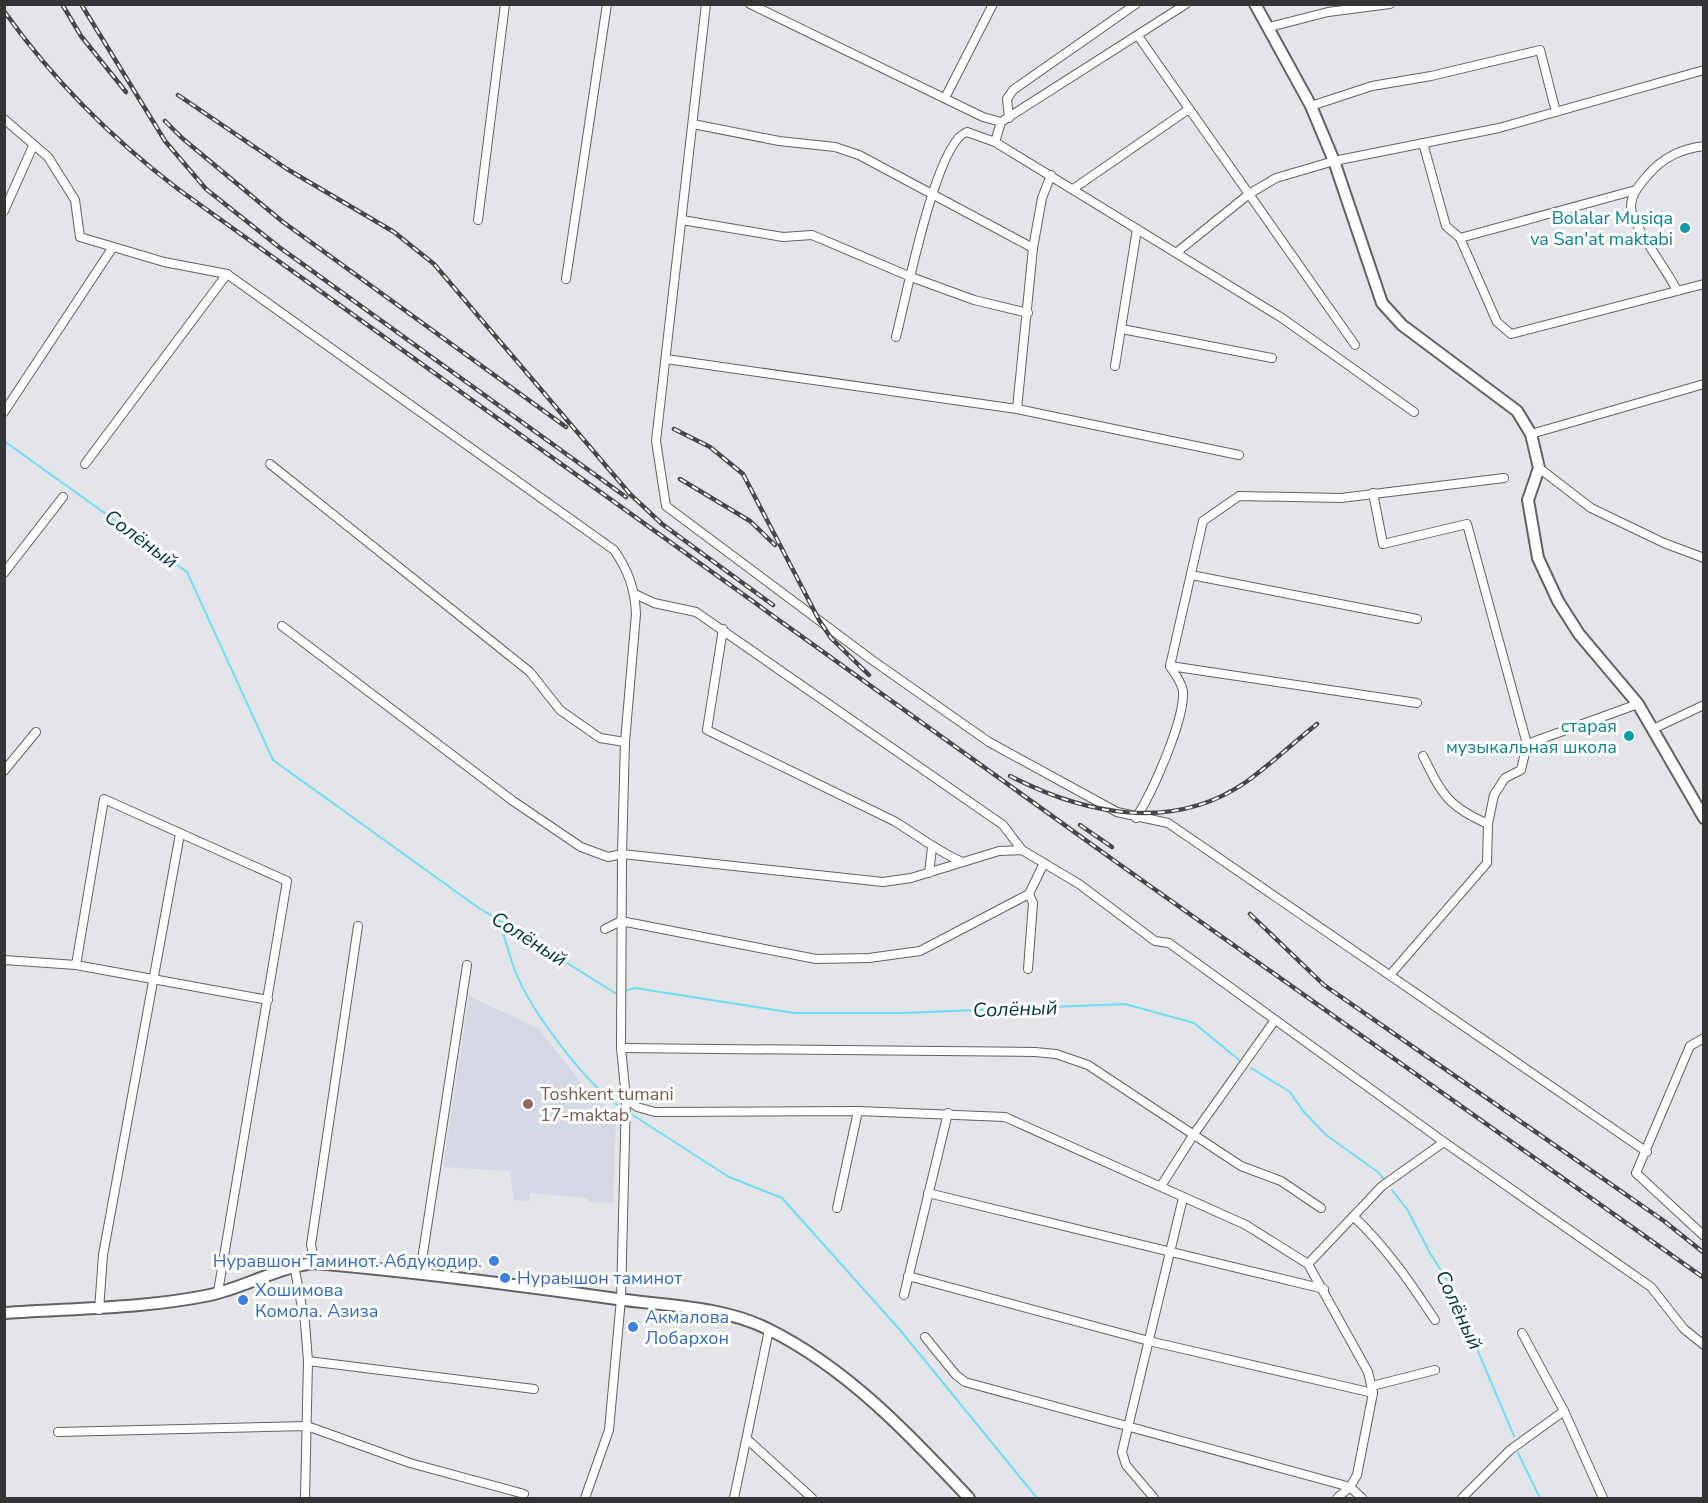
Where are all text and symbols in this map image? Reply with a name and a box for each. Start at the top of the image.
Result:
place label: Bolalar Musiqa va San'at maktabi [1530,206,1673,251]
marker: Bolalar Musiqa va San'at maktabi [1678,221,1692,235]
water label: Солёный [99,503,183,575]
place label: старая музыкальная школа [1446,714,1617,759]
marker: старая музыкальная школа [1622,729,1636,743]
water label: Солёный [486,905,572,973]
water label: Солёный [972,994,1058,1024]
place label: Toshkent tumani 17-maktab [540,1082,674,1127]
marker: Toshkent tumani 17-maktab [521,1097,535,1111]
place label: Нуравшон Таминот. Абдукодир. [213,1249,482,1273]
marker: Нуравшон Таминот. Абдукодир. [487,1254,501,1268]
place label: Нураышон таминот [517,1266,682,1290]
water label: Солёный [1429,1266,1489,1354]
marker: Нураышон таминот [498,1271,512,1285]
place label: Хошимова Комола. Азиза [255,1278,378,1323]
marker: Хошимова Комола. Азиза [236,1293,250,1307]
place label: Акмалова Лобархон [645,1305,729,1350]
marker: Акмалова Лобархон [626,1320,640,1334]

